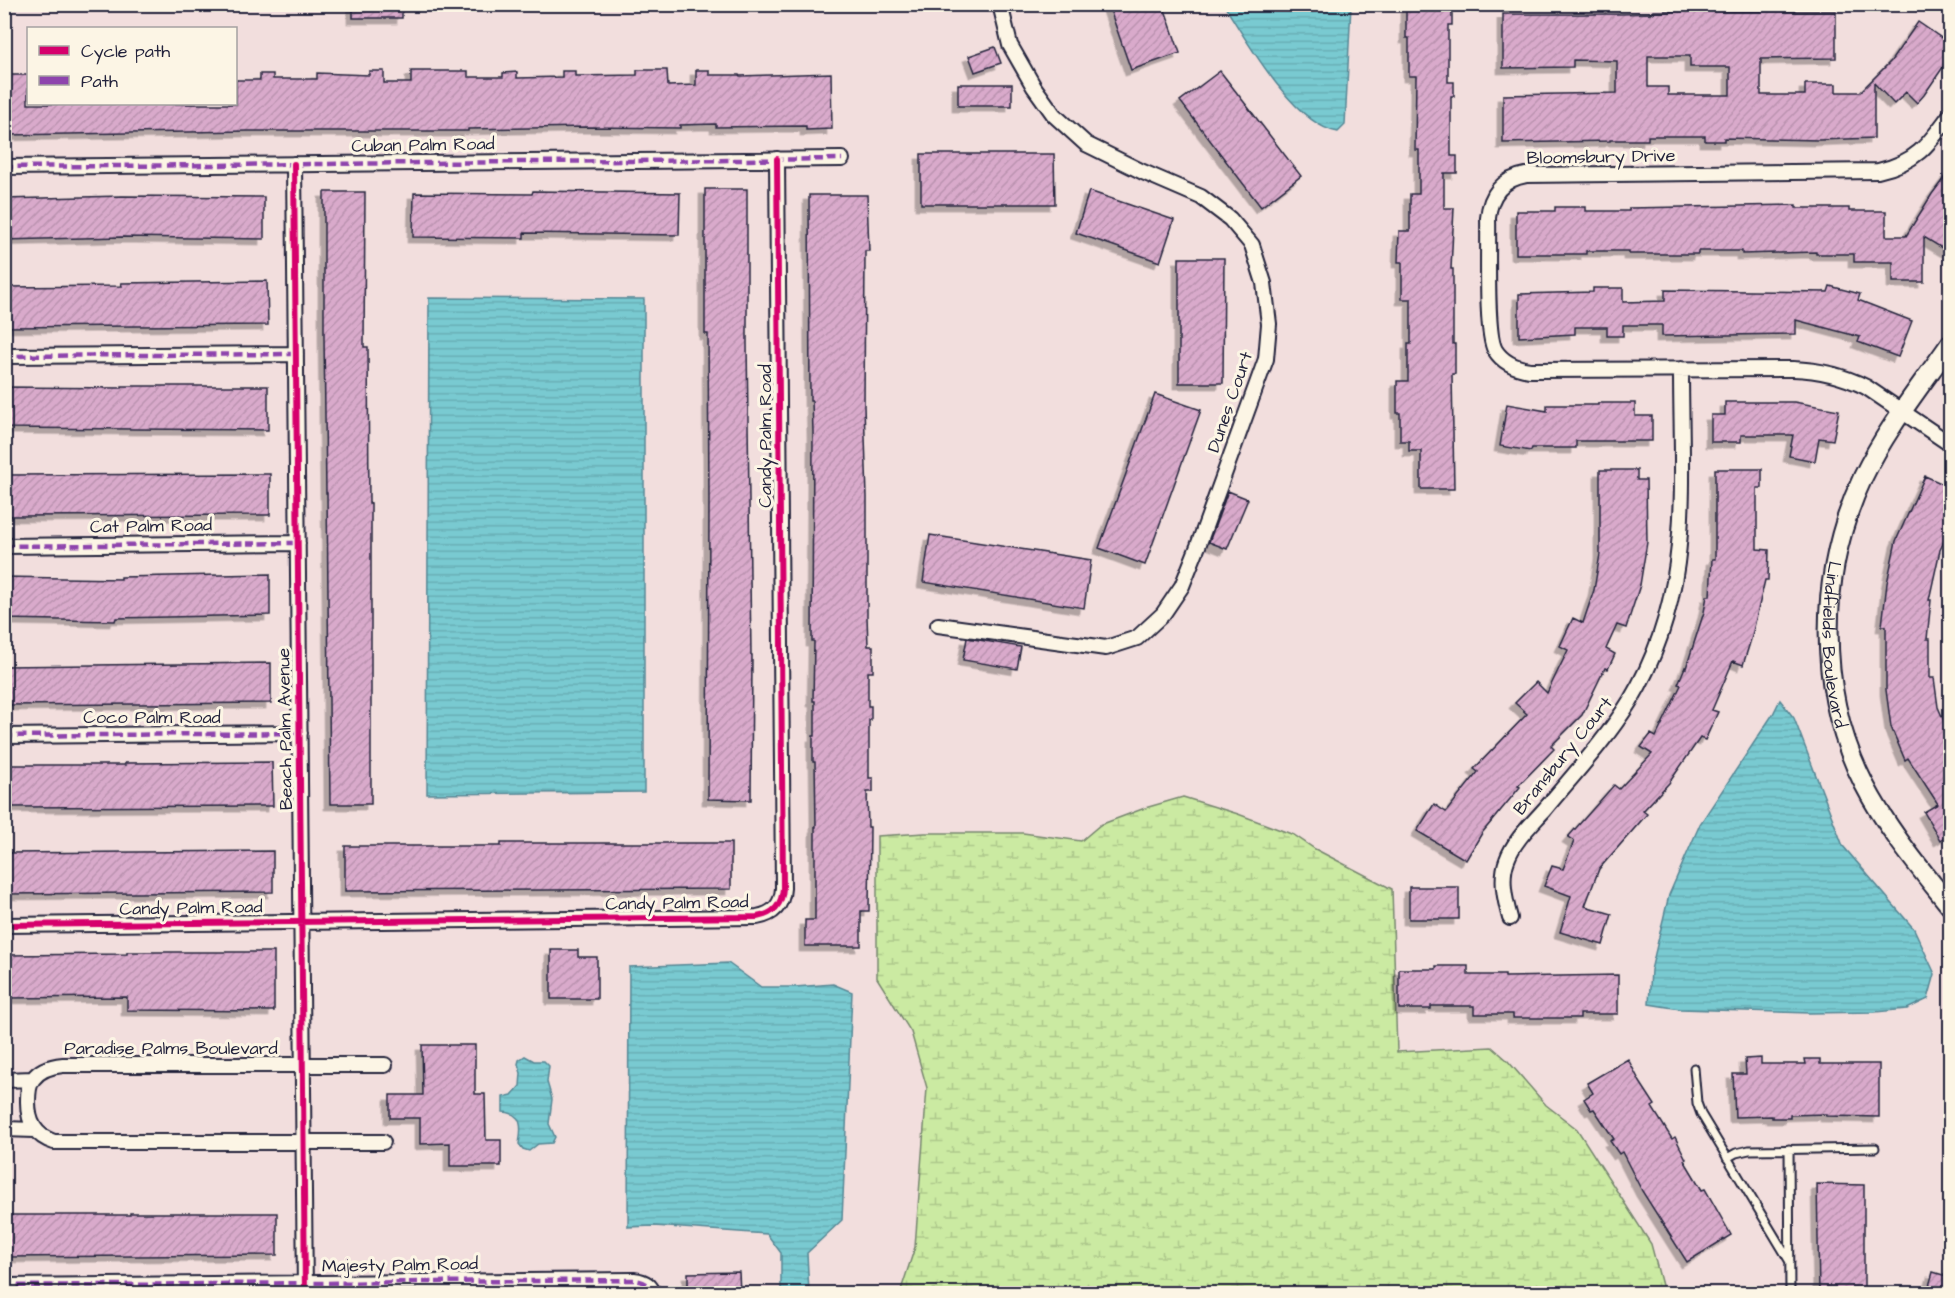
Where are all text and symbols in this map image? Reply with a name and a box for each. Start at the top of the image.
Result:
legend [27,27,237,105]
text: Cycle path [81,39,170,65]
text: Path [81,69,118,94]
street label: Cuban Palm Road [351,131,495,159]
street label: Bloomsbury Drive [1526,143,1676,172]
street label: Dunes Court [1201,348,1259,456]
street label: Candy Palm Road [753,364,779,508]
street label: Cat Palm Road [90,512,212,540]
street label: Lindfields Boulevard [1816,559,1854,731]
street label: Beach Palm Avenue [271,647,299,810]
street label: Bransbury Court [1508,691,1620,821]
street label: Coco Palm Road [83,705,221,730]
street label: Candy Palm Road [605,889,749,918]
street label: Candy Palm Road [119,894,263,923]
street label: Paradise Palms Boulevard [64,1036,278,1061]
street label: Majesty Palm Road [322,1251,478,1280]

